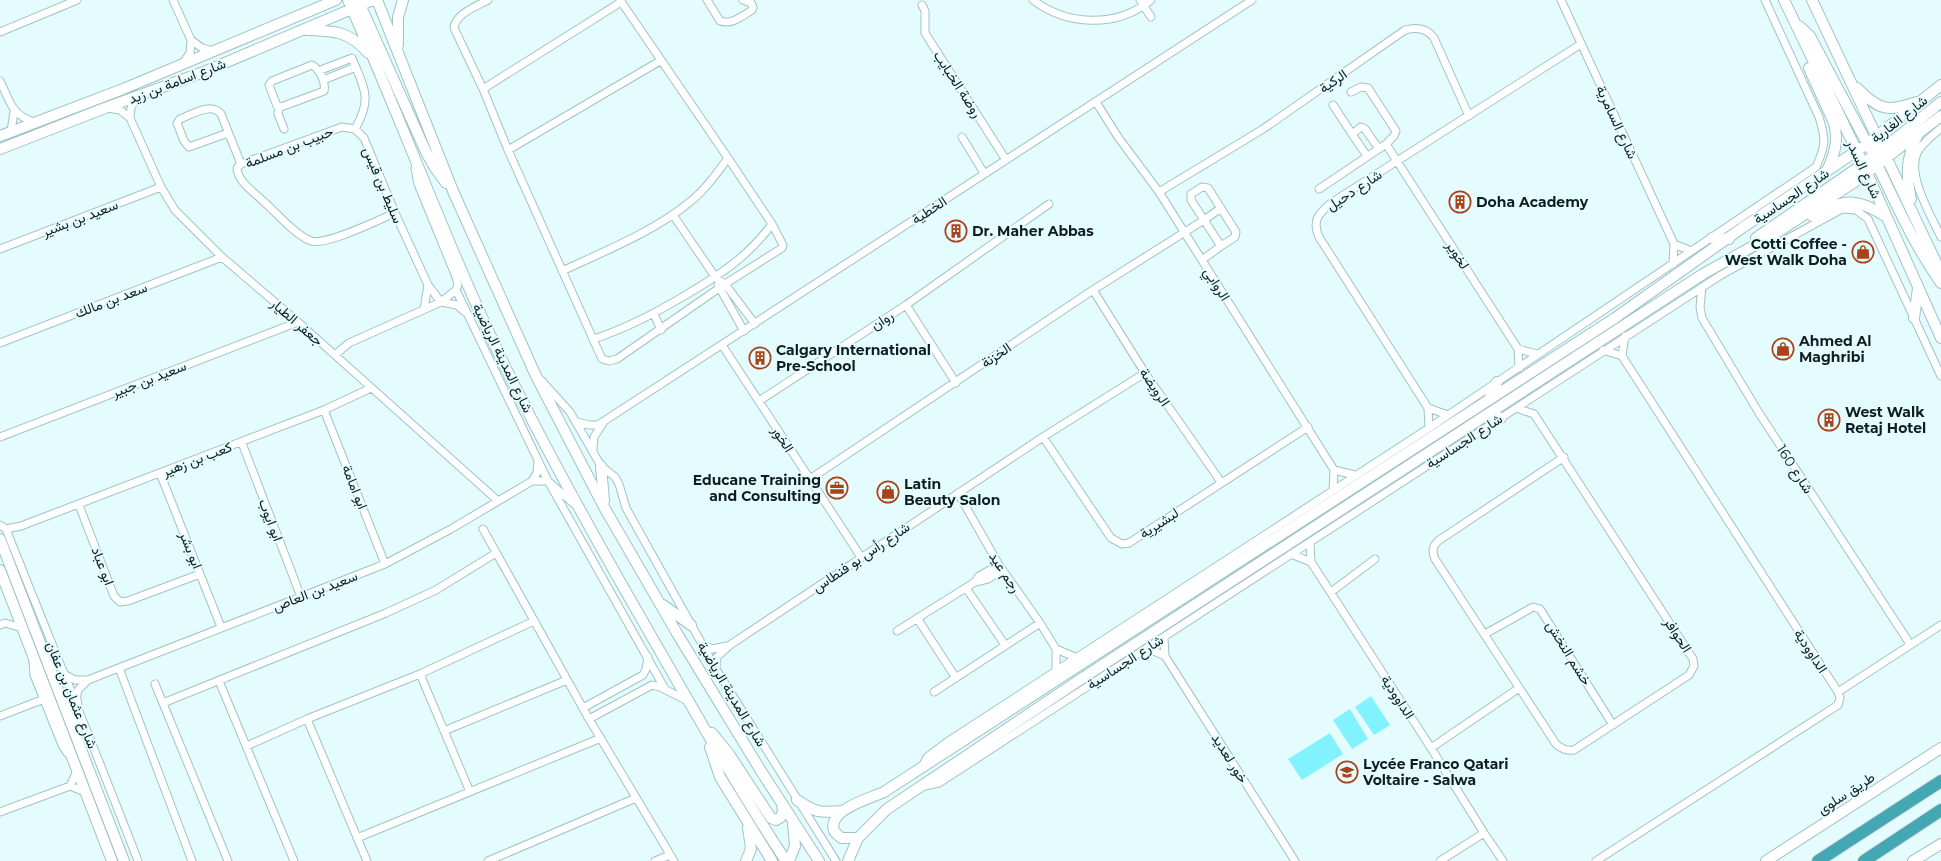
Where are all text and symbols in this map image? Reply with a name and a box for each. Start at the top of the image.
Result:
street label: روضة الخبايب [930,47,986,121]
street label: شارع اسامة بن زيد [126,54,229,110]
street label: الركية [1316,65,1350,97]
street label: شارع السامرية [1590,82,1642,162]
street label: شارع الغارية [1867,91,1932,148]
street label: حبيب بن مسلمة [242,122,336,172]
street label: شارع السدر [1840,136,1886,202]
street label: سليط بن قيس [359,144,407,226]
street label: شارع الجساسية [1750,164,1833,230]
street label: شارع دحيل [1323,165,1386,216]
building icon: Doha Academy [1448,190,1472,214]
street label: الخطية [908,192,950,228]
place label: Doha Academy [1476,193,1589,211]
street label: سعيد بن بشير [38,195,121,241]
building icon: Dr. Maher Abbas [944,219,968,243]
place label: Dr. Maher Abbas [972,222,1094,240]
place label: Cotti Coffee - West Walk Doha [1725,235,1847,269]
street label: لخوير [1442,237,1474,273]
shop icon: Cotti Coffee - West Walk Doha [1851,240,1875,264]
street label: الروابي [1197,264,1234,306]
street label: سعد بن مالك [72,278,150,322]
street label: جعفر الطيار [266,294,327,350]
street label: شارع المدينة الرياضية [467,300,537,416]
street label: روان [867,306,897,334]
place label: Ahmed Al Maghribi [1798,332,1872,366]
shop icon: Ahmed Al Maghribi [1771,337,1795,361]
street label: الخزنة [977,338,1015,372]
place label: Calgary International Pre-School [776,341,931,375]
building icon: Calgary International Pre-School [748,346,772,370]
street label: سعيد بن جبير [108,357,189,402]
street label: الرويضة [1136,364,1174,410]
place label: West Walk Retaj Hotel [1845,403,1926,437]
building icon: West Walk Retaj Hotel [1817,408,1841,432]
street label: شارع الجساسية [1422,410,1507,474]
street label: الخور [767,422,798,456]
street label: كعب بن زهير [159,437,234,481]
street label: شارع 160 [1771,441,1817,498]
street label: ابو امامة [338,462,372,512]
place label: Educane Training and Consulting [693,471,821,505]
place label: Latin Beauty Salon [904,475,1000,509]
office icon: Educane Training and Consulting [825,476,849,500]
shop icon: Latin Beauty Salon [876,480,900,504]
street label: ابو ايوب [255,496,287,544]
street label: لبشيرية [1136,504,1182,542]
street label: شارع رأس بو فنطاس [809,518,914,598]
street label: ابو بشر [175,528,207,571]
street label: ابو عباد [87,544,119,588]
street label: رجم عيد [985,548,1025,596]
street label: سعيد بن العاص [270,567,360,615]
street label: الحوافر [1660,613,1696,656]
street label: خشم النخش [1542,617,1596,689]
street label: الداوودية [1790,626,1832,676]
street label: شارع الجساسية [1083,631,1168,695]
street label: شارع المدينة الرياضية [692,638,770,751]
street label: شارع عثمان بن عفان [40,639,102,752]
street label: الداوودية [1377,672,1419,722]
street label: خور لعديد [1208,730,1252,786]
place label: Lycée Franco Qatari Voltaire - Salwa [1362,755,1509,789]
school or university icon: Lycée Franco Qatari Voltaire - Salwa [1335,760,1359,784]
street label: طريق سلوى [1814,768,1878,818]

